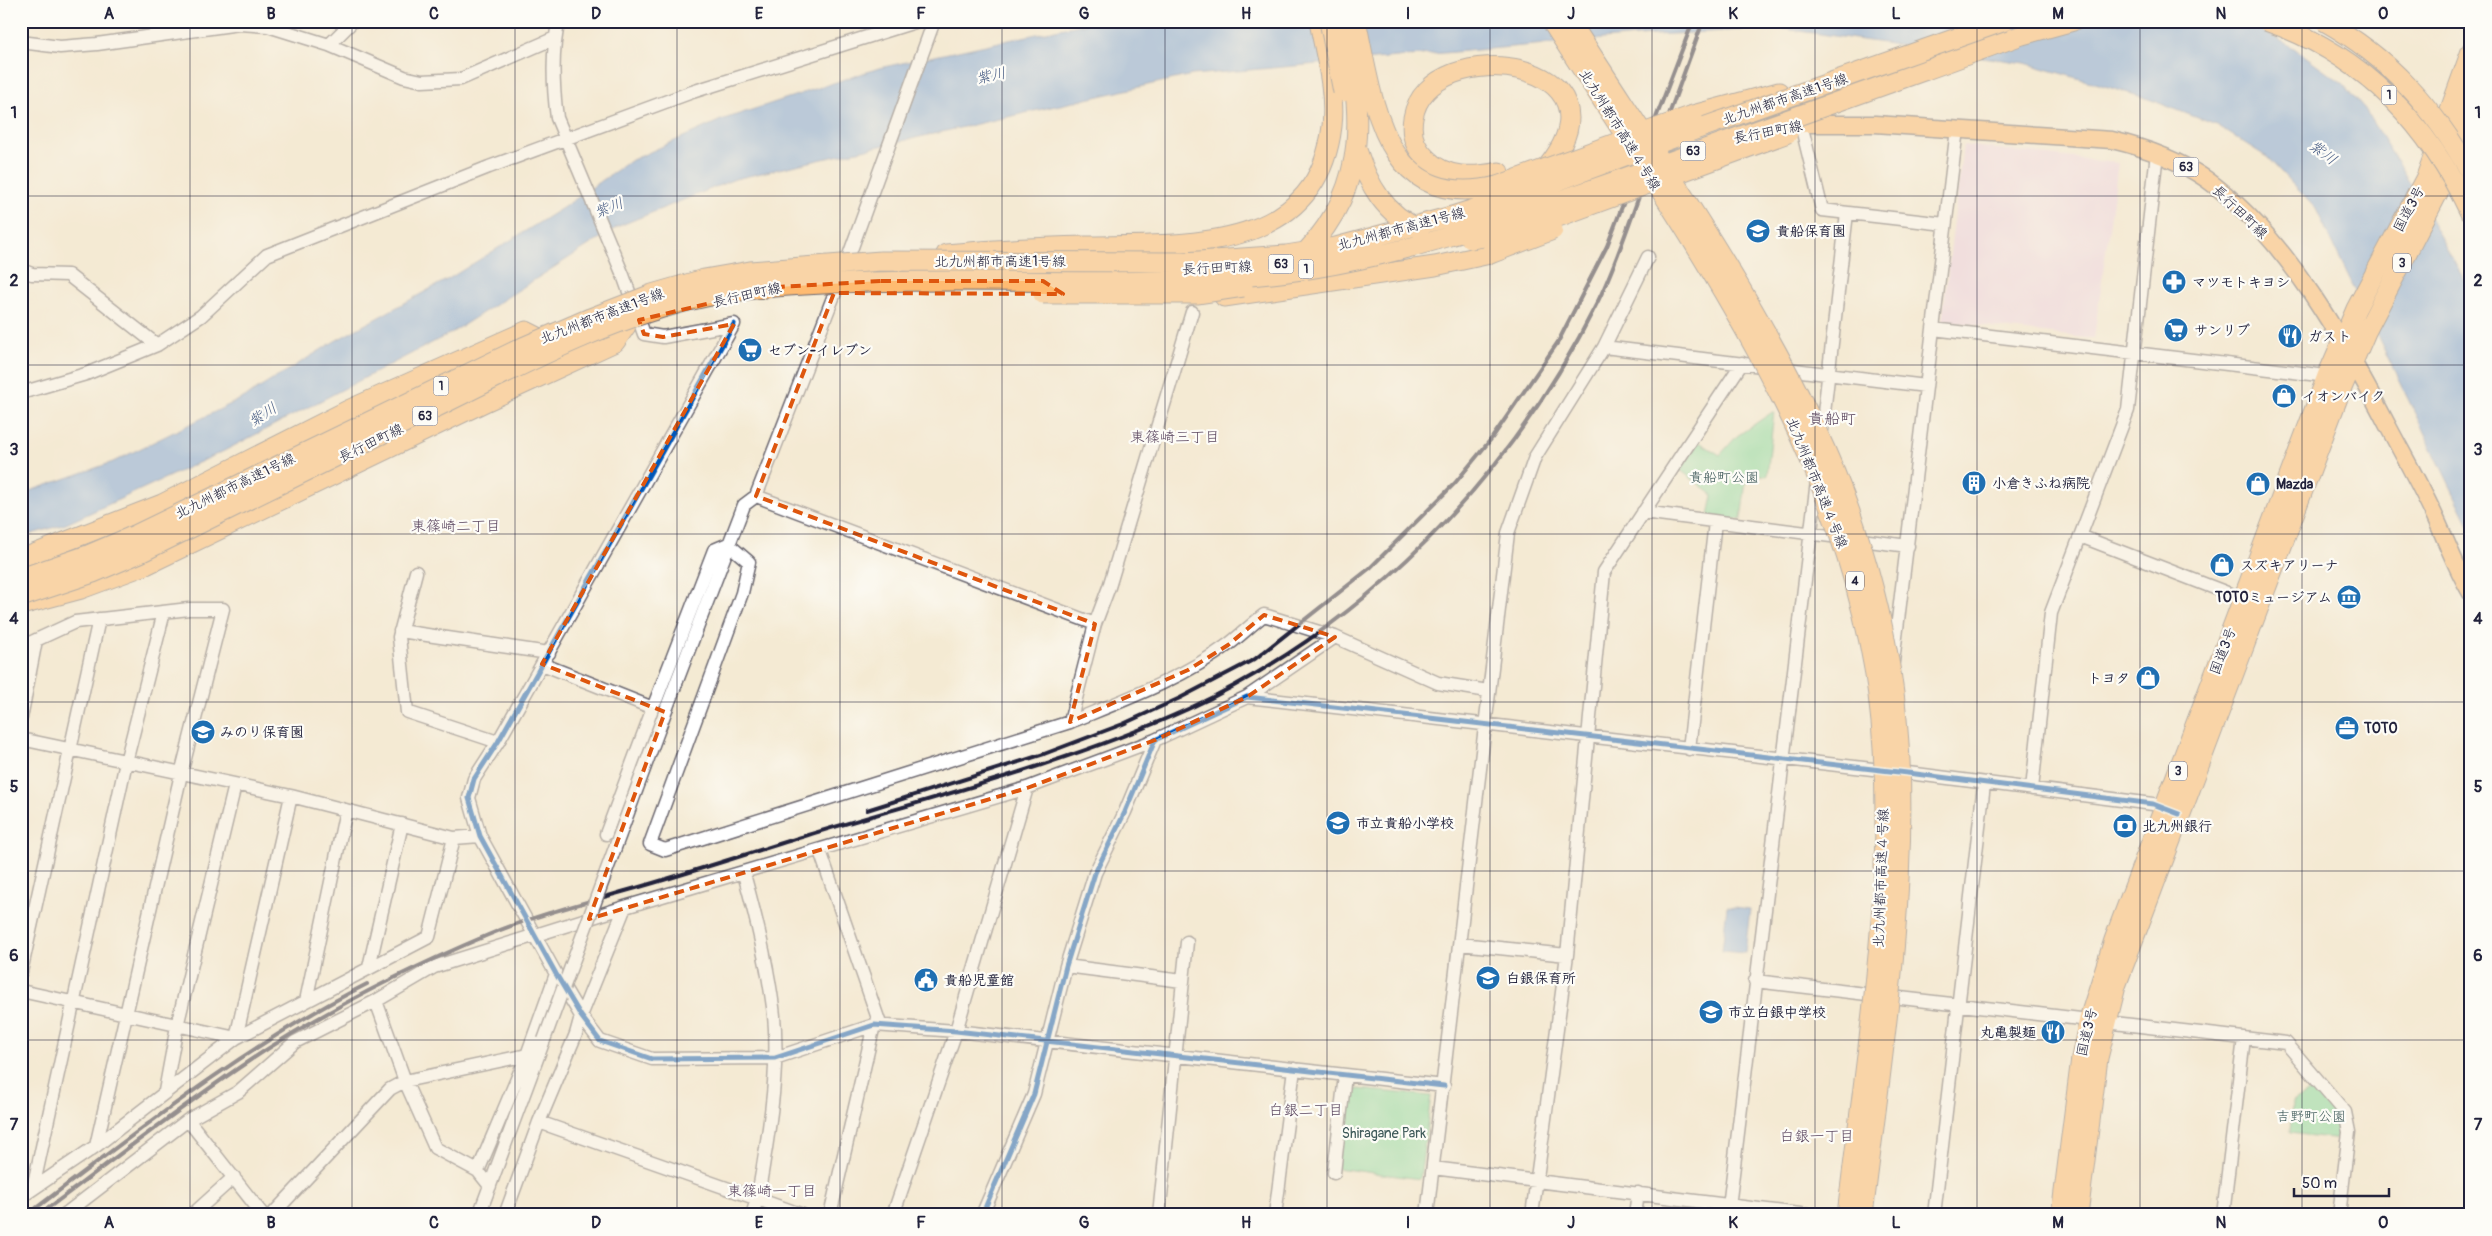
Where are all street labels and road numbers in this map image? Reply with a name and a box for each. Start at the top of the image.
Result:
street label: 北九州都市高速４号線 [1576,66,1664,194]
street label: 北九州都市高速1号線 [1720,70,1850,128]
road number: 1 [2382,86,2396,104]
street label: 長行田町線 [1732,117,1804,147]
road number: 63 [1680,142,1706,160]
road number: 63 [2174,158,2198,176]
street label: 長行田町線 [2209,182,2271,242]
street label: 国道3号 [2390,183,2428,235]
street label: 北九州都市高速1号線 [1335,204,1467,254]
street label: 北九州都市高速1号線 [934,253,1066,270]
road number: 63 [1268,254,1294,274]
road number: 3 [2393,254,2411,272]
street label: 長行田町線 [1182,258,1252,278]
road number: 1 [1298,260,1314,278]
street label: 長行田町線 [711,279,783,311]
street label: 北九州都市高速1号線 [538,285,666,347]
road number: 1 [434,376,448,396]
road number: 63 [412,406,438,426]
street label: 北九州都市高速４号線 [1783,415,1851,551]
street label: 長行田町線 [336,420,406,466]
street label: 北九州都市高速1号線 [172,450,298,522]
road number: 4 [1846,572,1864,590]
street label: 国道3号 [2206,625,2240,677]
road number: 3 [2169,761,2187,780]
street label: 北九州都市高速４号線 [1870,808,1892,948]
street label: 国道3号 [2073,1006,2101,1058]

